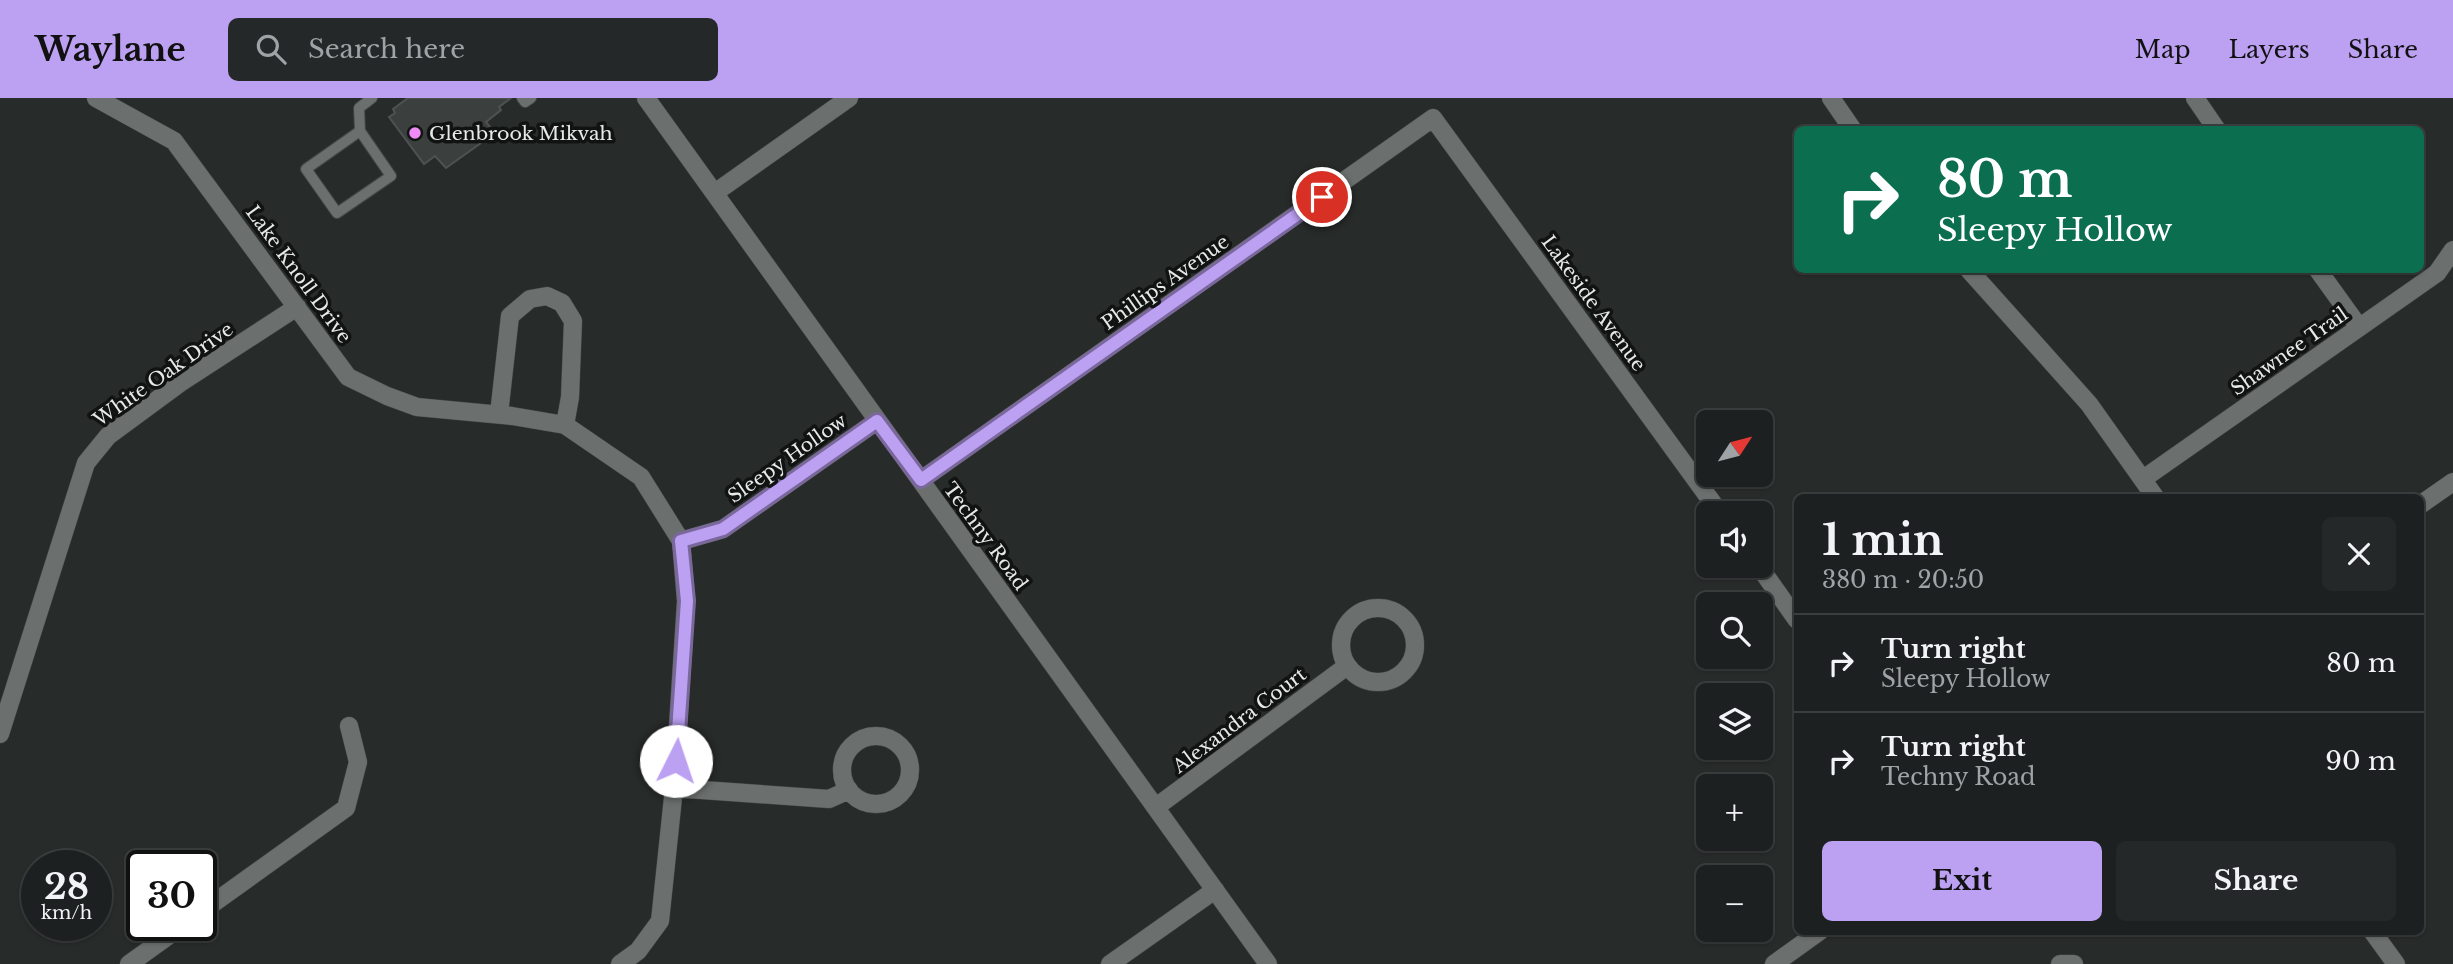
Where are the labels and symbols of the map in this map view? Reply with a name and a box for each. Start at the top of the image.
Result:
place label: Glenbrook Mikvah [429,122,613,145]
marker: Glenbrook Mikvah [407,125,423,141]
pin [1292,167,1352,227]
street label: Lake Knoll Drive [241,201,356,347]
street label: Phillips Avenue [1097,230,1233,335]
street label: Lakeside Avenue [1537,231,1651,376]
street label: Shawnee Trail [2226,303,2352,400]
street label: White Oak Drive [88,318,238,432]
street label: Sleepy Hollow [723,409,851,508]
north arrow [1696,410,1773,486]
street label: Techny Road [939,478,1033,595]
street label: Alexandra Court [1167,662,1311,779]
position arrow [639,724,713,798]
speed limit sign: 30 [126,850,217,941]

